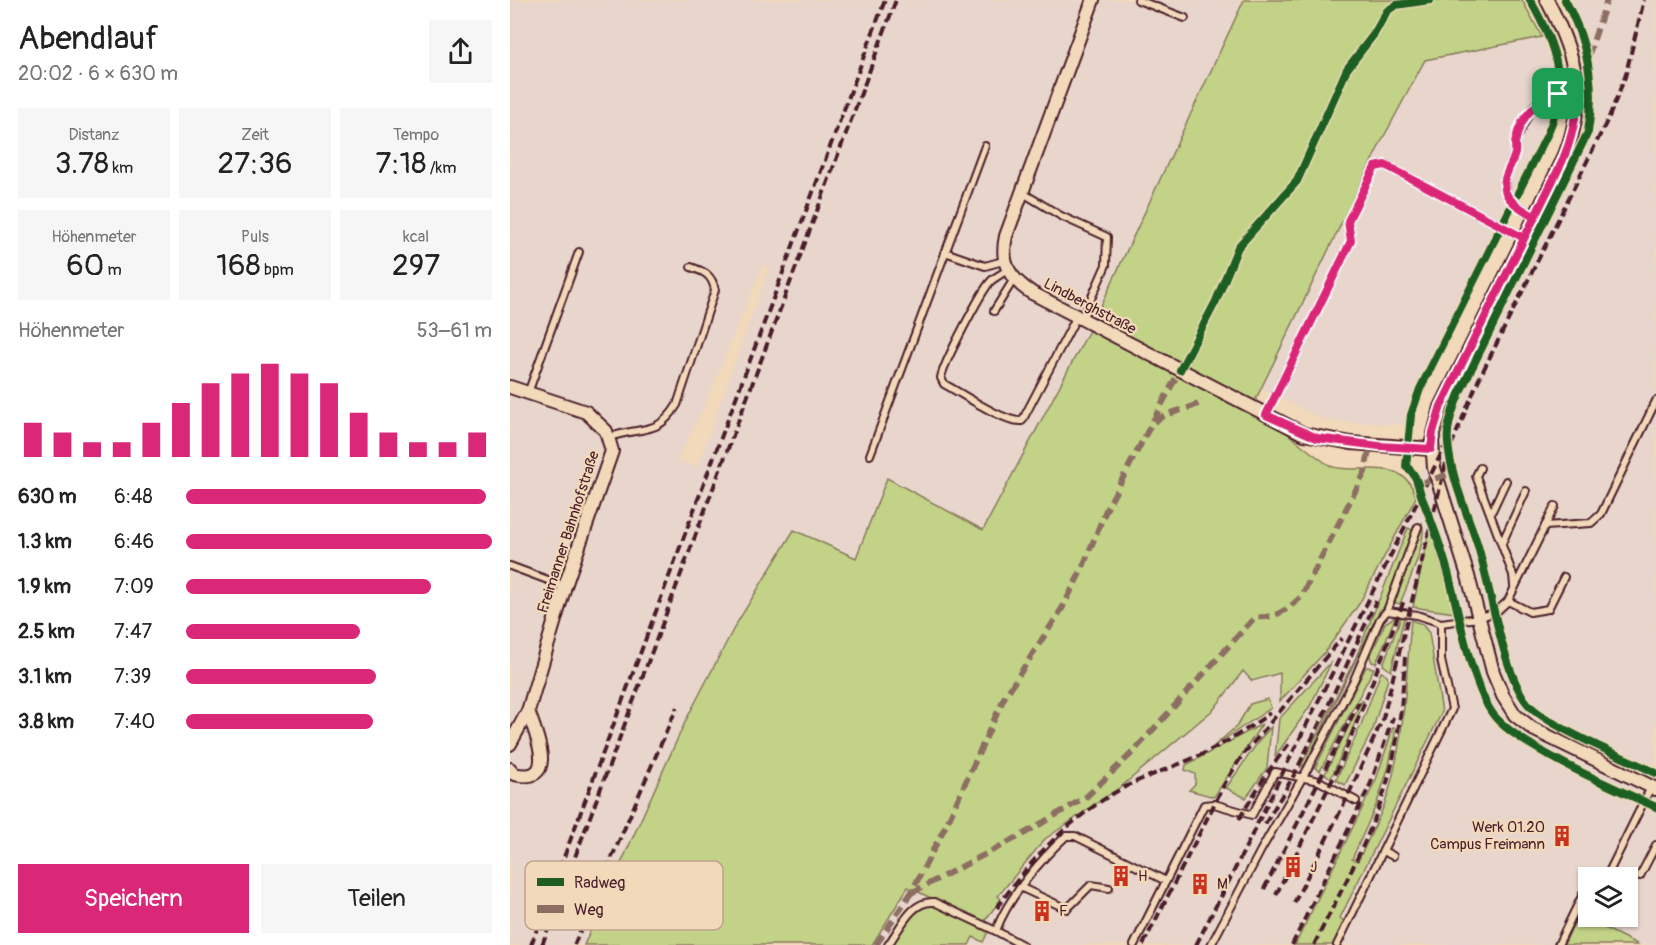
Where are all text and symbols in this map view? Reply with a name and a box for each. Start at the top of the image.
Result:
text: Abendlauf [18,18,159,59]
button: share [429,20,492,83]
text: 20:02 · 6 × 630 m [18,61,178,86]
pin [1532,68,1583,119]
icon: arrive [1541,77,1574,110]
text: Distanz [69,125,119,145]
text: Zeit [241,125,269,145]
text: Tempo [393,125,439,145]
text: 3.78 [55,145,109,182]
text: 27:36 [218,145,292,182]
text: 7:18 [376,145,426,182]
text: km [109,158,133,178]
text: /km [426,158,456,178]
text: Höhenmeter [51,227,137,247]
text: Puls [241,227,269,247]
text: kcal [403,227,429,247]
text: 60 [66,247,104,284]
text: 168 [216,247,261,284]
text: 297 [392,247,440,284]
text: m [104,260,122,280]
text: bpm [261,260,294,280]
street label: Lindberghstraße [1040,274,1140,339]
text: Höhenmeter [18,318,124,343]
text: 53–61 m [417,318,492,343]
street label: Freimanner Bahnhofstraße [533,448,604,616]
text: 630 m [18,484,77,509]
text: 6:48 [114,484,153,509]
text: 1.3 km [18,529,72,554]
text: 6:46 [114,529,154,554]
text: 1.9 km [18,574,71,599]
text: 7:09 [114,574,154,599]
text: 2.5 km [18,619,75,644]
text: 7:47 [114,619,152,644]
text: 3.1 km [18,664,72,689]
text: 7:39 [114,664,151,689]
text: 3.8 km [18,709,74,734]
text: 7:40 [114,709,155,734]
place label: Werk 01.20 Campus Freimann [1430,818,1545,854]
building icon: Werk 01.20 Campus Freimann [1550,824,1574,848]
building icon: J [1281,855,1305,879]
place label: J [1310,858,1317,877]
legend [525,861,723,930]
button: Speichern [18,864,249,933]
button: Teilen [261,864,492,933]
building icon: H [1109,864,1133,888]
place label: H [1138,867,1148,886]
map controls [1578,867,1638,927]
button: layers [1578,867,1638,927]
building icon: M [1188,872,1212,896]
text: Radweg [574,873,625,893]
place label: M [1217,875,1228,894]
building icon: F [1030,899,1054,923]
text: Weg [574,900,604,920]
place label: F [1059,902,1068,921]

